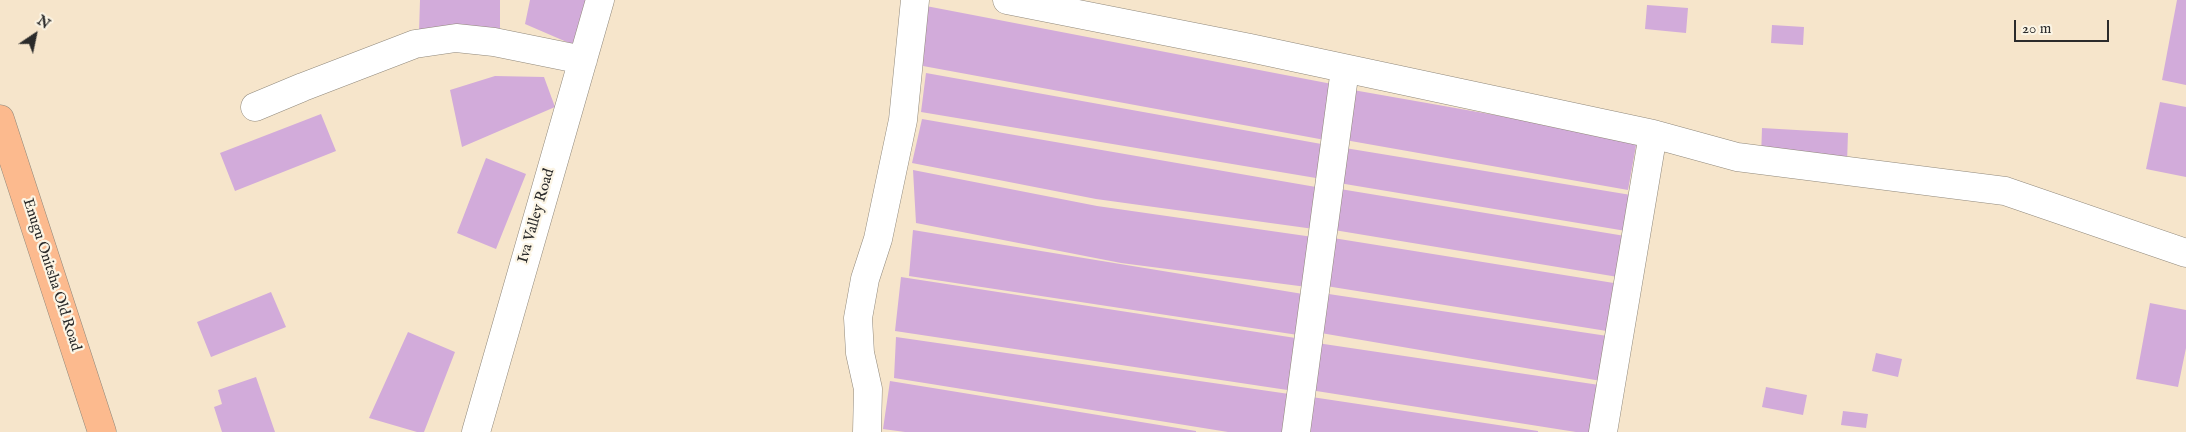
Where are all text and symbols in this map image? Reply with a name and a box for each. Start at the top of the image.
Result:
north arrow [10,10,60,60]
scale bar [2016,10,2111,42]
text: N [33,12,53,33]
text: 20 m [2022,19,2051,38]
street label: Iva Valley Road [515,167,559,265]
street label: Enugu Onitsha Old Road [18,196,84,354]

